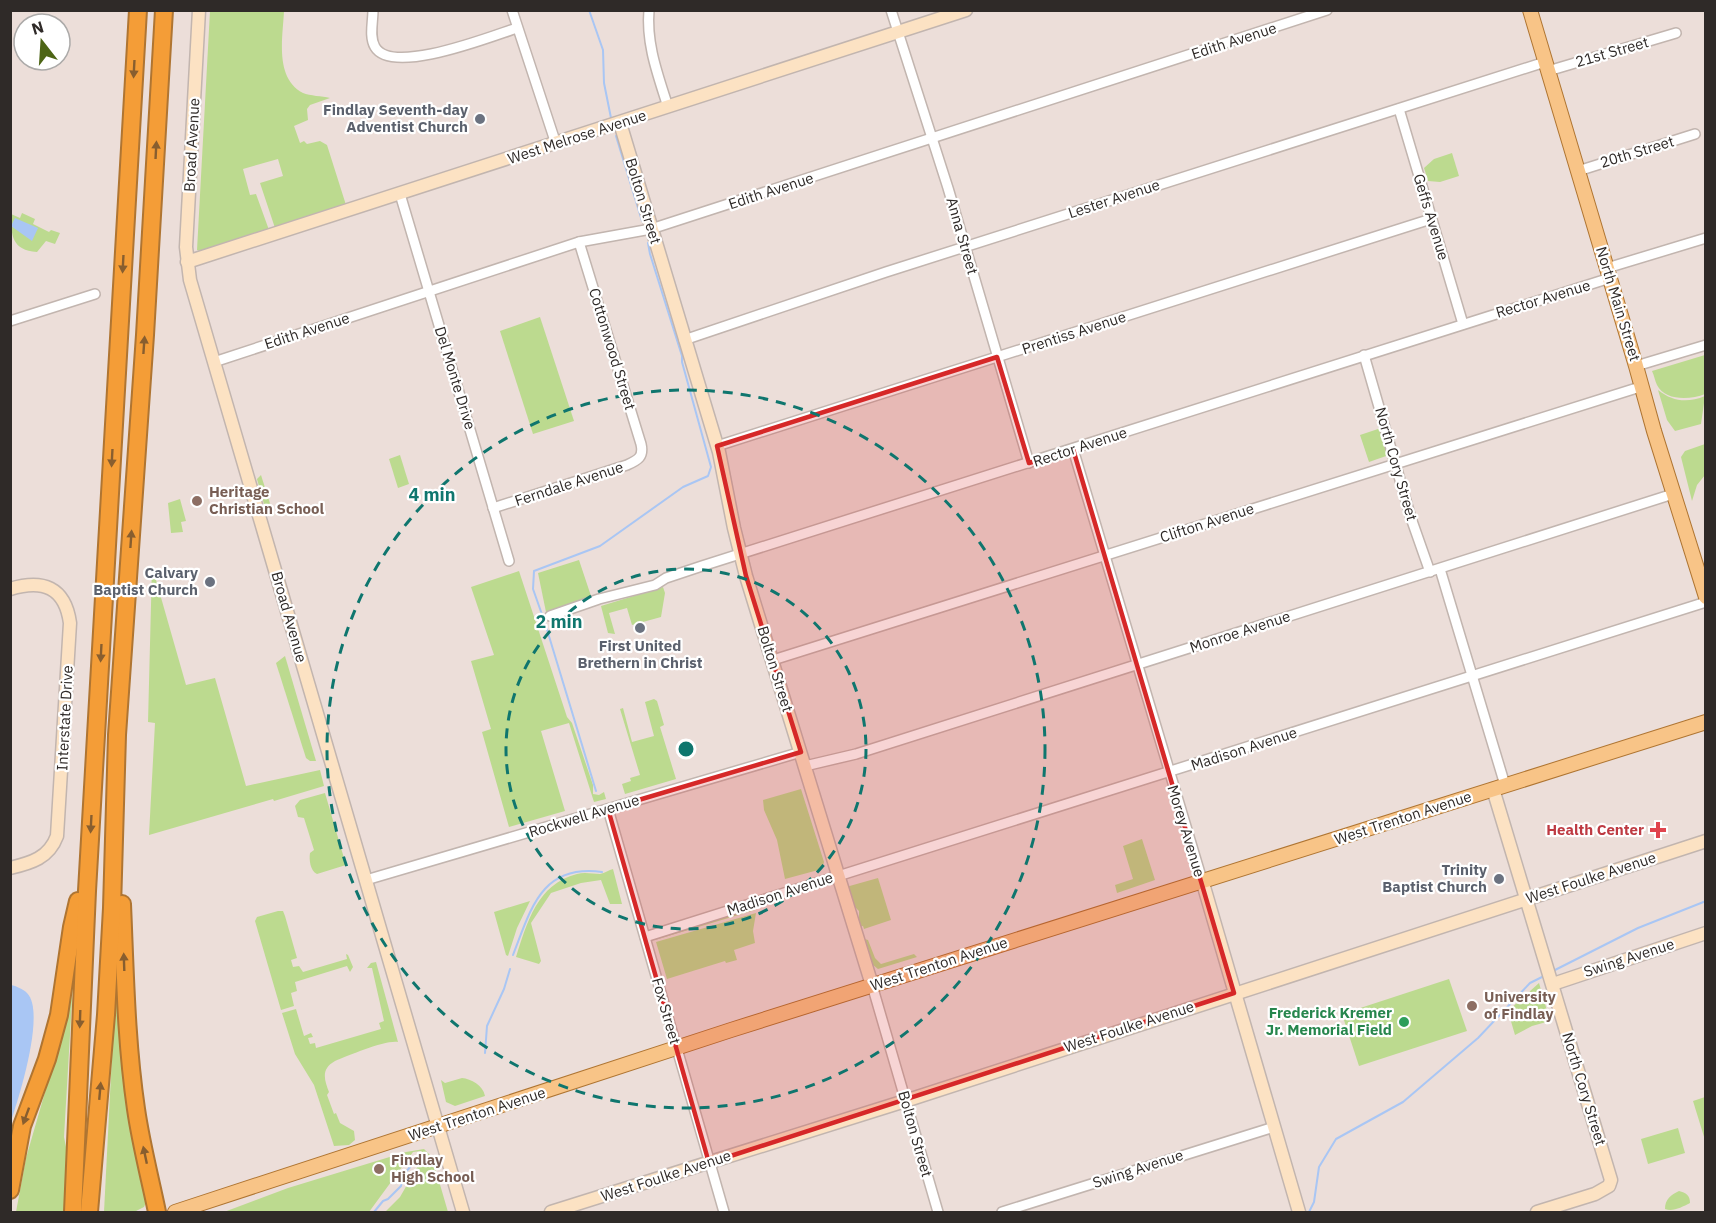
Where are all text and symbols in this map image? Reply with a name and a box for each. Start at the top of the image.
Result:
north arrow [12,12,72,72]
text: N [29,16,46,39]
street label: Edith Avenue [1189,18,1279,63]
street label: 21st Street [1573,32,1651,71]
one-way arrow [130,59,139,78]
street label: Broad Avenue [180,98,203,192]
place label: Findlay Seventh-day Adventist Church [323,100,468,136]
street label: West Melrose Avenue [505,105,649,168]
marker: Findlay Seventh-day Adventist Church [473,112,487,126]
street label: 20th Street [1598,131,1676,172]
one-way arrow [151,141,160,160]
street label: Bolton Street [621,156,666,246]
street label: Edith Avenue [726,168,816,213]
street label: Geffs Avenue [1409,171,1454,262]
street label: Lester Avenue [1066,175,1162,222]
street label: Anna Street [942,195,983,277]
street label: North Main Street [1592,244,1645,364]
one-way arrow [119,254,128,273]
street label: Rector Avenue [1493,275,1592,322]
street label: Cottonwood Street [585,286,640,412]
street label: Prentiss Avenue [1019,307,1128,358]
street label: Edith Avenue [262,308,352,353]
street label: Del Monte Drive [431,324,480,432]
one-way arrow [140,335,149,354]
street label: North Cory Street [1371,405,1422,523]
street label: Rector Avenue [1030,422,1129,471]
one-way arrow [107,449,117,468]
street label: Ferndale Avenue [512,457,625,510]
place label: Heritage Christian School [209,482,325,518]
text: 4 min [408,483,456,506]
marker: Heritage Christian School [190,494,204,508]
street label: Clifton Avenue [1157,498,1256,547]
one-way arrow [126,530,135,549]
place label: Calvary Baptist Church [93,563,198,599]
street label: Broad Avenue [267,569,312,665]
marker: Calvary Baptist Church [203,575,217,589]
street label: Monroe Avenue [1187,606,1293,657]
text: 2 min [535,610,583,633]
marker: First United Brethern in Christ [633,621,647,635]
street label: Bolton Street [753,624,798,714]
place label: First United Brethern in Christ [577,636,703,672]
one-way arrow [96,643,105,662]
street label: Interstate Drive [52,665,77,771]
street label: Madison Avenue [1188,722,1299,775]
centre of rings [676,739,696,759]
street label: Morey Avenue [1163,783,1209,879]
street label: West Trenton Avenue [1332,786,1474,849]
street label: Rockwell Avenue [526,790,641,841]
one-way arrow [86,815,95,834]
place label: Health Center [1546,820,1644,839]
marker: Health Center [1649,821,1667,839]
street label: West Foulke Avenue [1523,847,1658,908]
place label: Trinity Baptist Church [1382,860,1487,896]
street label: Madison Avenue [724,867,835,920]
marker: Trinity Baptist Church [1492,872,1506,886]
street label: West Trenton Avenue [868,932,1010,995]
street label: Swing Avenue [1581,934,1677,981]
one-way arrow [120,952,129,971]
street label: Fox Street [648,975,685,1046]
place label: University of Findlay [1484,987,1556,1023]
street label: West Foulke Avenue [1061,996,1196,1057]
marker: University of Findlay [1465,999,1479,1013]
place label: Frederick Kremer Jr. Memorial Field [1266,1003,1392,1039]
one-way arrow [75,1010,85,1029]
marker: Frederick Kremer Jr. Memorial Field [1397,1015,1411,1029]
street label: North Cory Street [1558,1030,1611,1148]
one-way arrow [95,1082,105,1101]
street label: West Trenton Avenue [406,1082,548,1145]
street label: Bolton Street [894,1088,937,1179]
one-way arrow [20,1107,30,1125]
street label: West Foulke Avenue [598,1145,733,1206]
street label: Swing Avenue [1090,1145,1186,1192]
one-way arrow [140,1146,150,1165]
place label: Findlay High School [391,1150,475,1186]
marker: Findlay High School [372,1162,386,1176]

